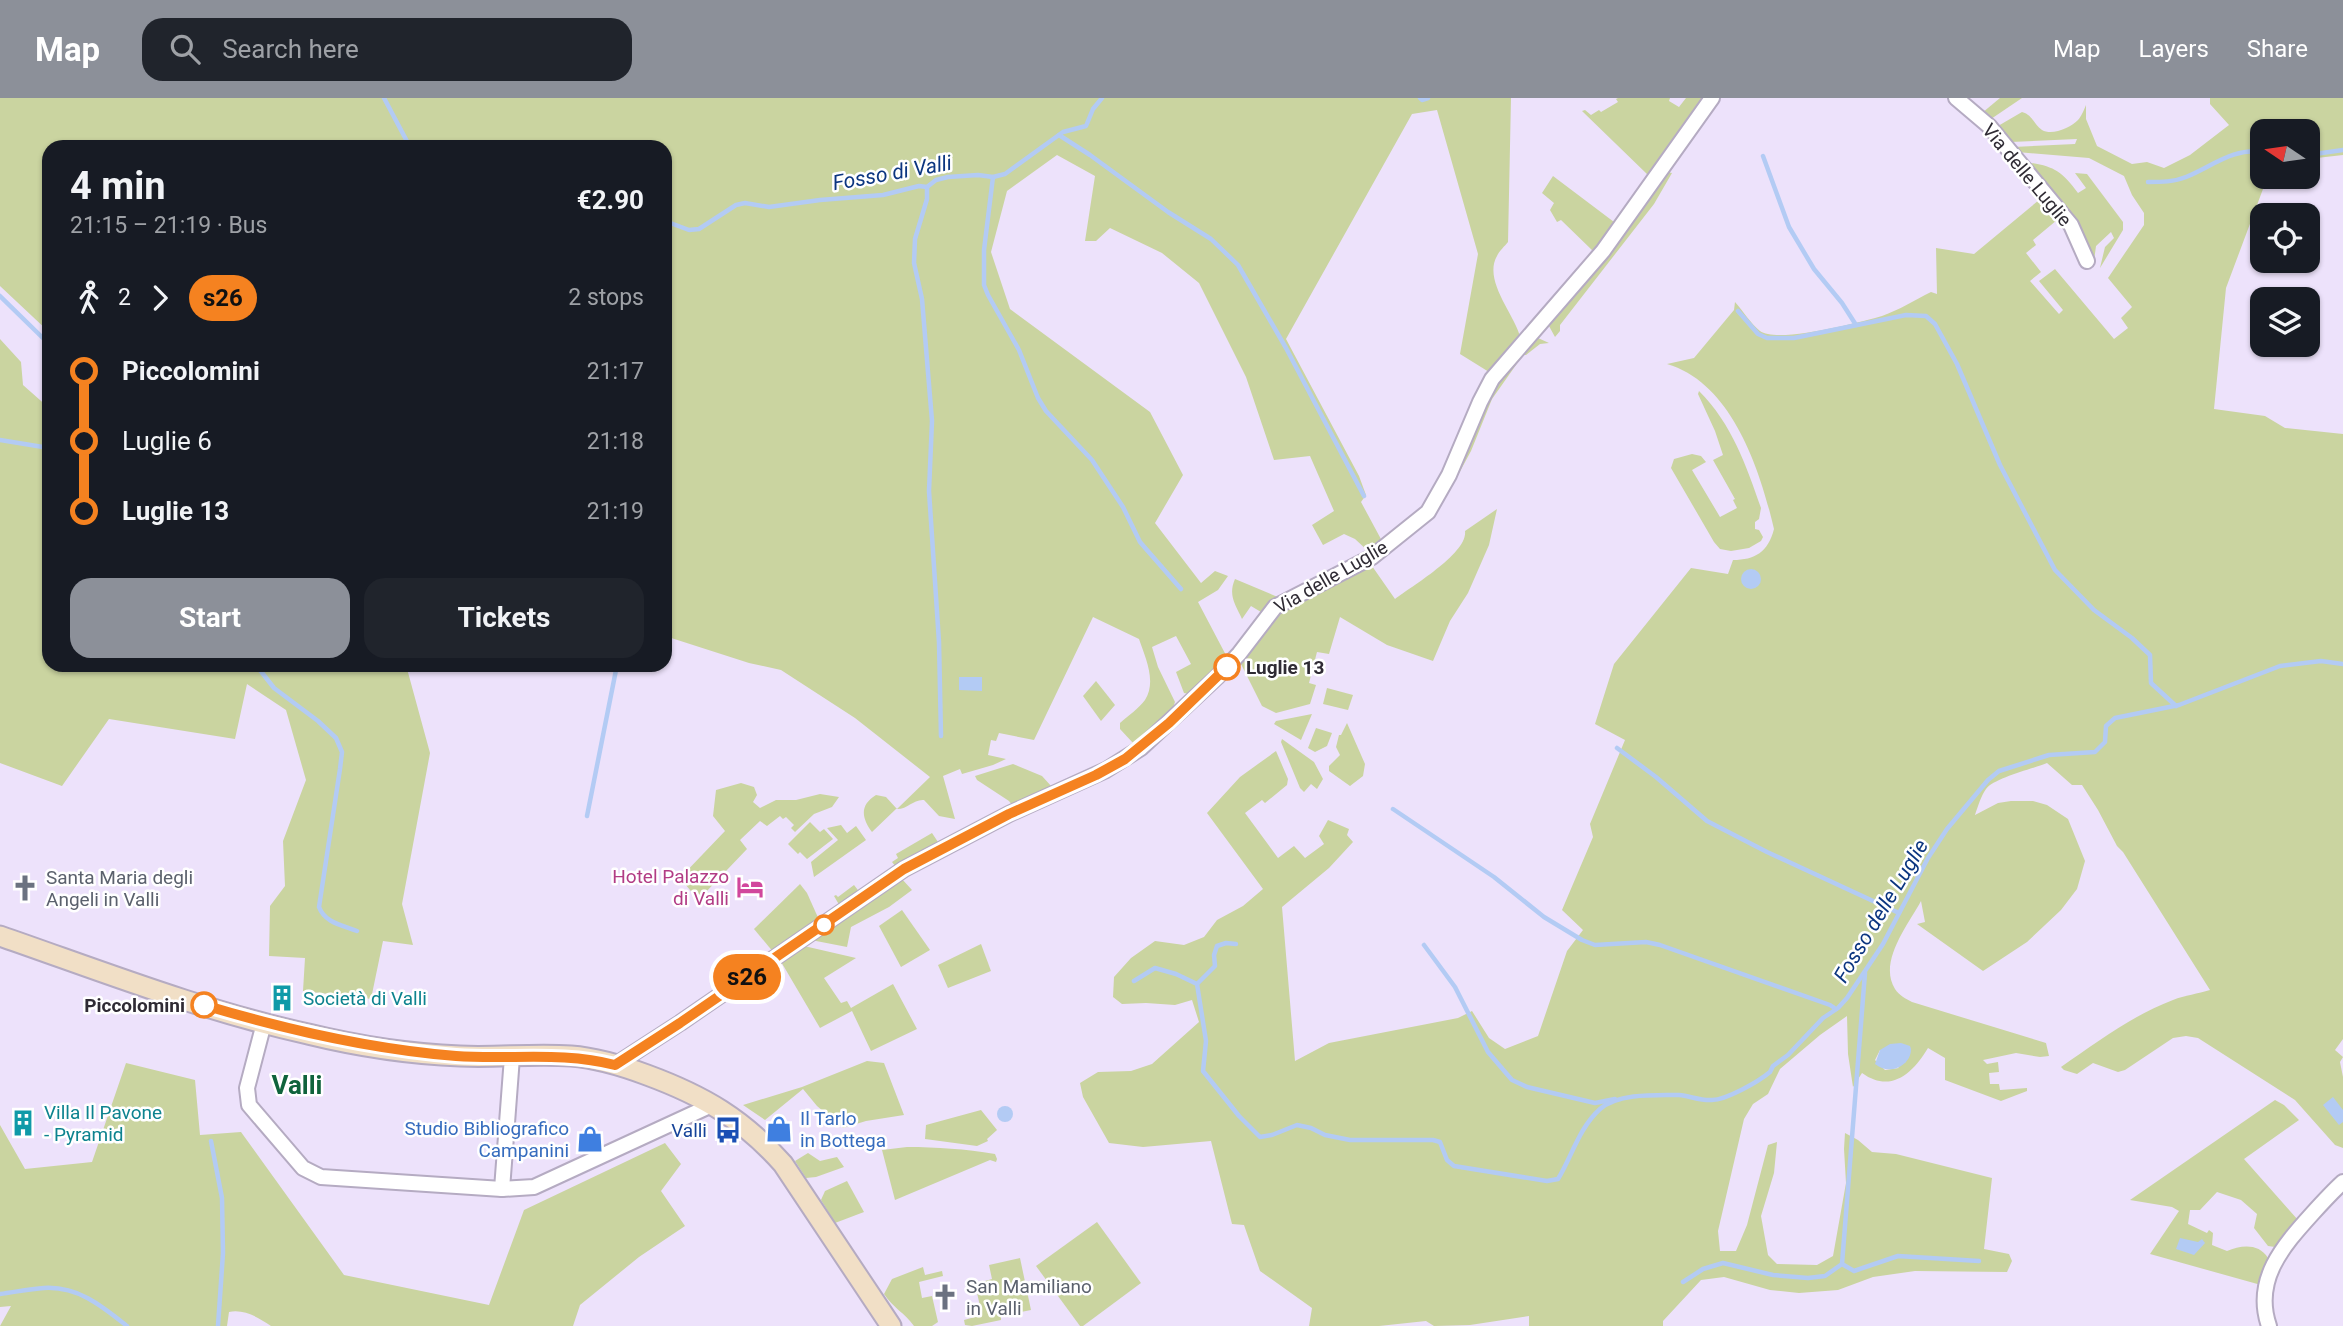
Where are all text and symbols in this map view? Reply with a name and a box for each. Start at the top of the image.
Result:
search box [142,18,632,81]
text: Map [35,30,100,69]
icon: search [166,30,204,68]
text: Search here [222,34,359,64]
text: Map [2053,35,2101,63]
text: Layers [2139,35,2209,63]
text: Share [2247,35,2308,63]
street label: Via delle Luglie [1977,119,2077,231]
north arrow [2250,119,2320,189]
map controls [2250,119,2320,357]
water label: Fosso di Valli [831,151,953,195]
text: 4 min [70,164,166,208]
text: €2.90 [577,185,644,215]
button: locate [2250,203,2320,273]
text: 21:15 – 21:19 · Bus [70,212,267,239]
icon: walk [70,279,108,317]
icon: forward [141,279,179,317]
text: 2 [118,284,131,311]
text: s26 [203,284,243,312]
text: 2 stops [568,284,644,311]
button: layers [2250,287,2320,357]
text: Piccolomini [122,356,260,386]
text: 21:17 [587,358,644,385]
text: Luglie 6 [122,426,212,456]
text: 21:18 [587,428,644,455]
text: Luglie 13 [122,496,229,526]
text: 21:19 [587,498,644,525]
street label: Via delle Luglie [1270,535,1392,619]
button: Start [70,578,350,658]
button: Tickets [364,578,644,658]
marker: Luglie 13 [1214,654,1240,680]
place label: Luglie 13 [1246,656,1324,679]
water label: Fosso delle Luglie [1829,835,1933,987]
place label: Hotel Palazzo di Valli [612,865,729,910]
place label: Santa Maria degli Angeli in Valli [46,866,193,911]
hotel icon: Hotel Palazzo di Valli [735,872,765,902]
church icon: Santa Maria degli Angeli in Valli [10,873,40,903]
unlabelled marker [814,915,834,935]
line badge: s26 [707,954,787,1000]
text: s26 [727,963,767,991]
building icon: Società di Valli [267,983,297,1013]
place label: Società di Valli [303,987,427,1010]
marker: Piccolomini [191,992,217,1018]
place label: Piccolomini [84,994,185,1017]
district label: Valli [272,1070,322,1100]
place label: Villa Il Pavone - Pyramid [44,1101,162,1146]
place label: Il Tarlo in Bottega [800,1107,886,1152]
building icon: Villa Il Pavone - Pyramid [8,1108,38,1138]
shop icon: Il Tarlo in Bottega [764,1114,794,1144]
bus stop icon: Valli [713,1115,743,1145]
place label: Studio Bibliografico Campanini [405,1117,569,1162]
place label: Valli [671,1119,707,1142]
shop icon: Studio Bibliografico Campanini [575,1124,605,1154]
place label: San Mamiliano in Valli [966,1275,1092,1320]
church icon: San Mamiliano in Valli [930,1282,960,1312]

